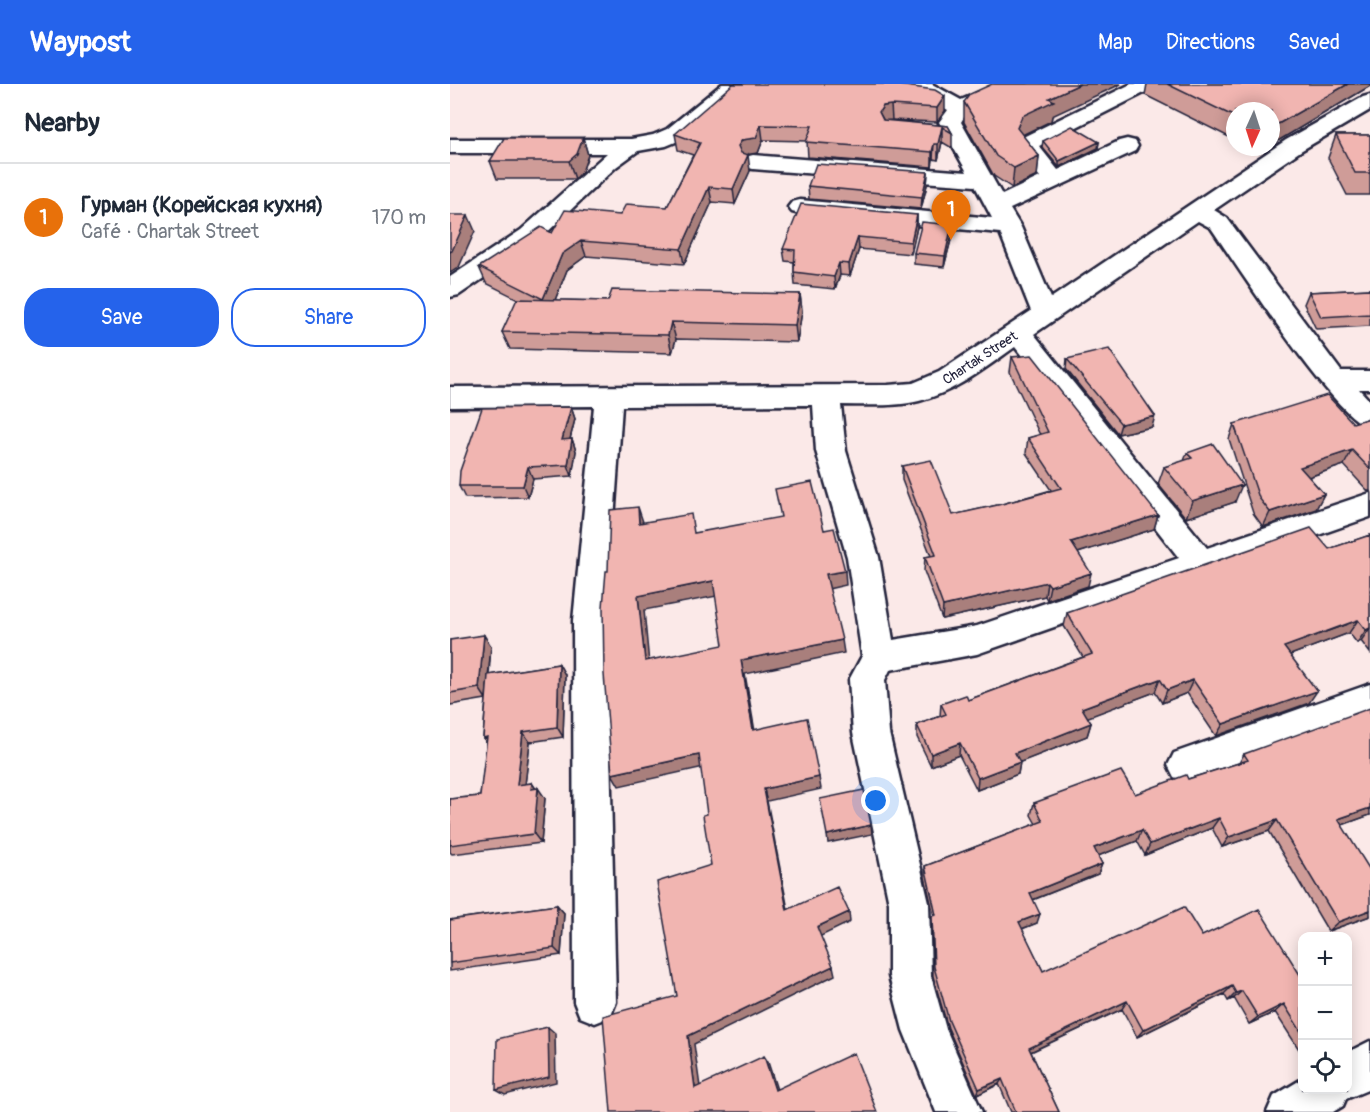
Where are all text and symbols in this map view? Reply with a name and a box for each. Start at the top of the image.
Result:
text: Waypost [30,25,131,60]
text: Map [1098,29,1133,56]
text: Directions [1166,29,1255,56]
text: Saved [1288,29,1340,56]
north arrow [1226,102,1280,156]
text: Nearby [24,107,100,139]
pin: 1 [932,190,970,240]
text: Гурман (Корейская кухня) [81,191,324,219]
text: 1 [40,205,47,230]
text: 170 m [372,205,426,230]
text: Café · Chartak Street [81,219,259,244]
button: Save [24,288,219,347]
button: Share [231,288,426,347]
street label: Chartak Street [939,327,1021,388]
your location [861,786,890,815]
map controls [1298,932,1352,1094]
button: + [1298,932,1352,986]
button: − [1298,986,1352,1040]
button: locate [1298,1040,1352,1094]

